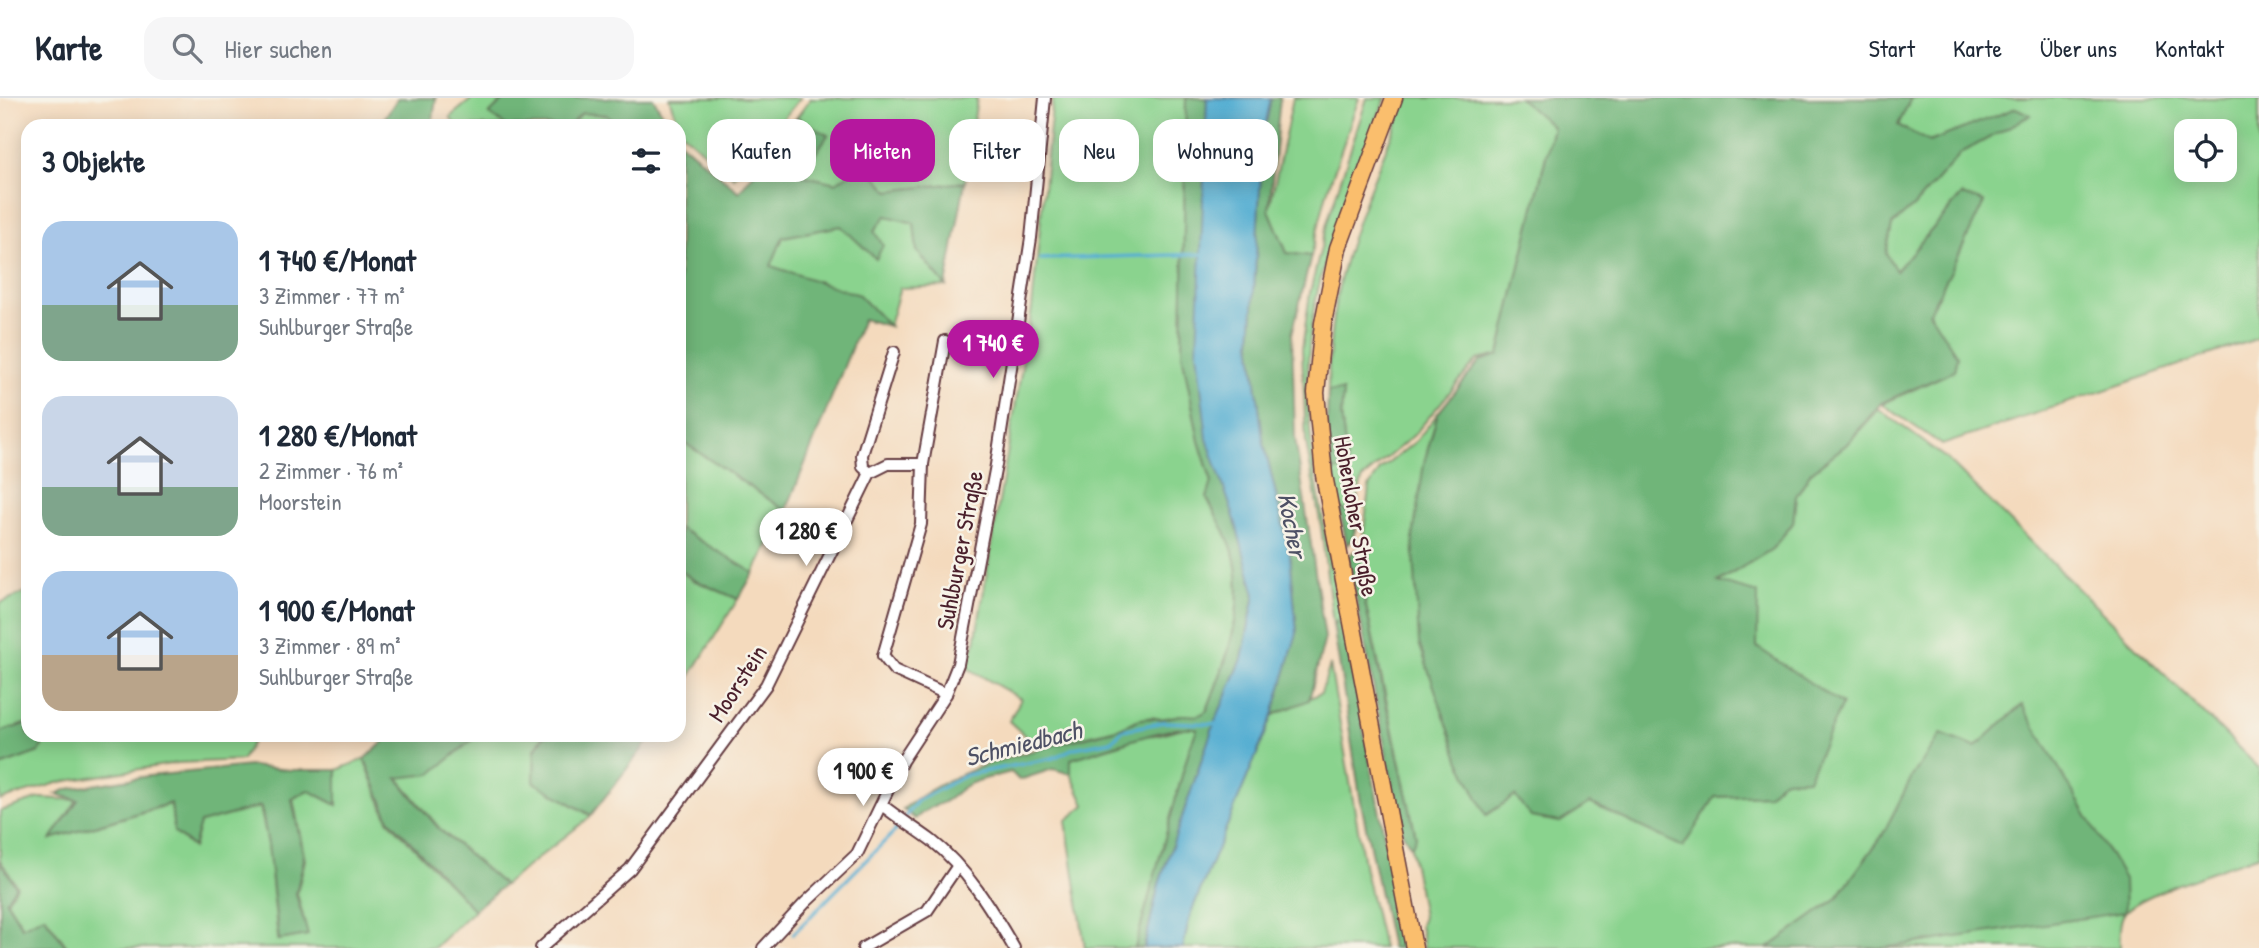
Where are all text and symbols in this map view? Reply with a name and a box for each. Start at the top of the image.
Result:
search box [144,17,634,80]
text: Karte [35,26,102,70]
icon: search [168,29,206,67]
text: Hier suchen [224,31,332,66]
text: Start [1869,32,1915,64]
text: Karte [1953,32,2002,64]
text: Über uns [2040,32,2117,64]
text: Kontakt [2155,32,2224,64]
chip: Kaufen [707,119,816,182]
chip: Mieten [830,119,935,182]
chip: Filter [949,119,1045,182]
chip: Neu [1059,119,1139,182]
chip: Wohnung [1153,119,1278,182]
map controls [2174,119,2237,182]
button: locate [2174,119,2237,182]
text: 3 Objekte [42,141,145,181]
icon: filters [627,142,665,180]
text: 1 740 €/Monat [259,240,416,280]
icon: home [98,249,182,333]
text: 3 Zimmer · 77 m² [259,280,405,311]
text: Suhlburger Straße [259,311,413,342]
pin: 1 740 € [928,320,1058,380]
text: 1 740 € [963,327,1023,358]
text: 1 280 €/Monat [259,415,417,455]
icon: home [98,424,182,508]
street label: Hohenloher Straße [1327,433,1387,599]
text: 2 Zimmer · 76 m² [259,455,403,486]
street label: Suhlburger Straße [928,468,990,632]
text: Moorstein [259,486,342,517]
water label: Kocher [1270,490,1317,563]
pin: 1 280 € [741,508,871,568]
text: 1 280 € [775,515,837,546]
text: 1 900 €/Monat [259,590,414,630]
icon: home [98,599,182,683]
text: 3 Zimmer · 89 m² [259,630,401,661]
street label: Moorstein [700,638,774,728]
text: Suhlburger Straße [259,661,413,692]
water label: Schmiedbach [961,711,1087,774]
pin: 1 900 € [798,748,928,808]
text: 1 900 € [833,755,893,786]

